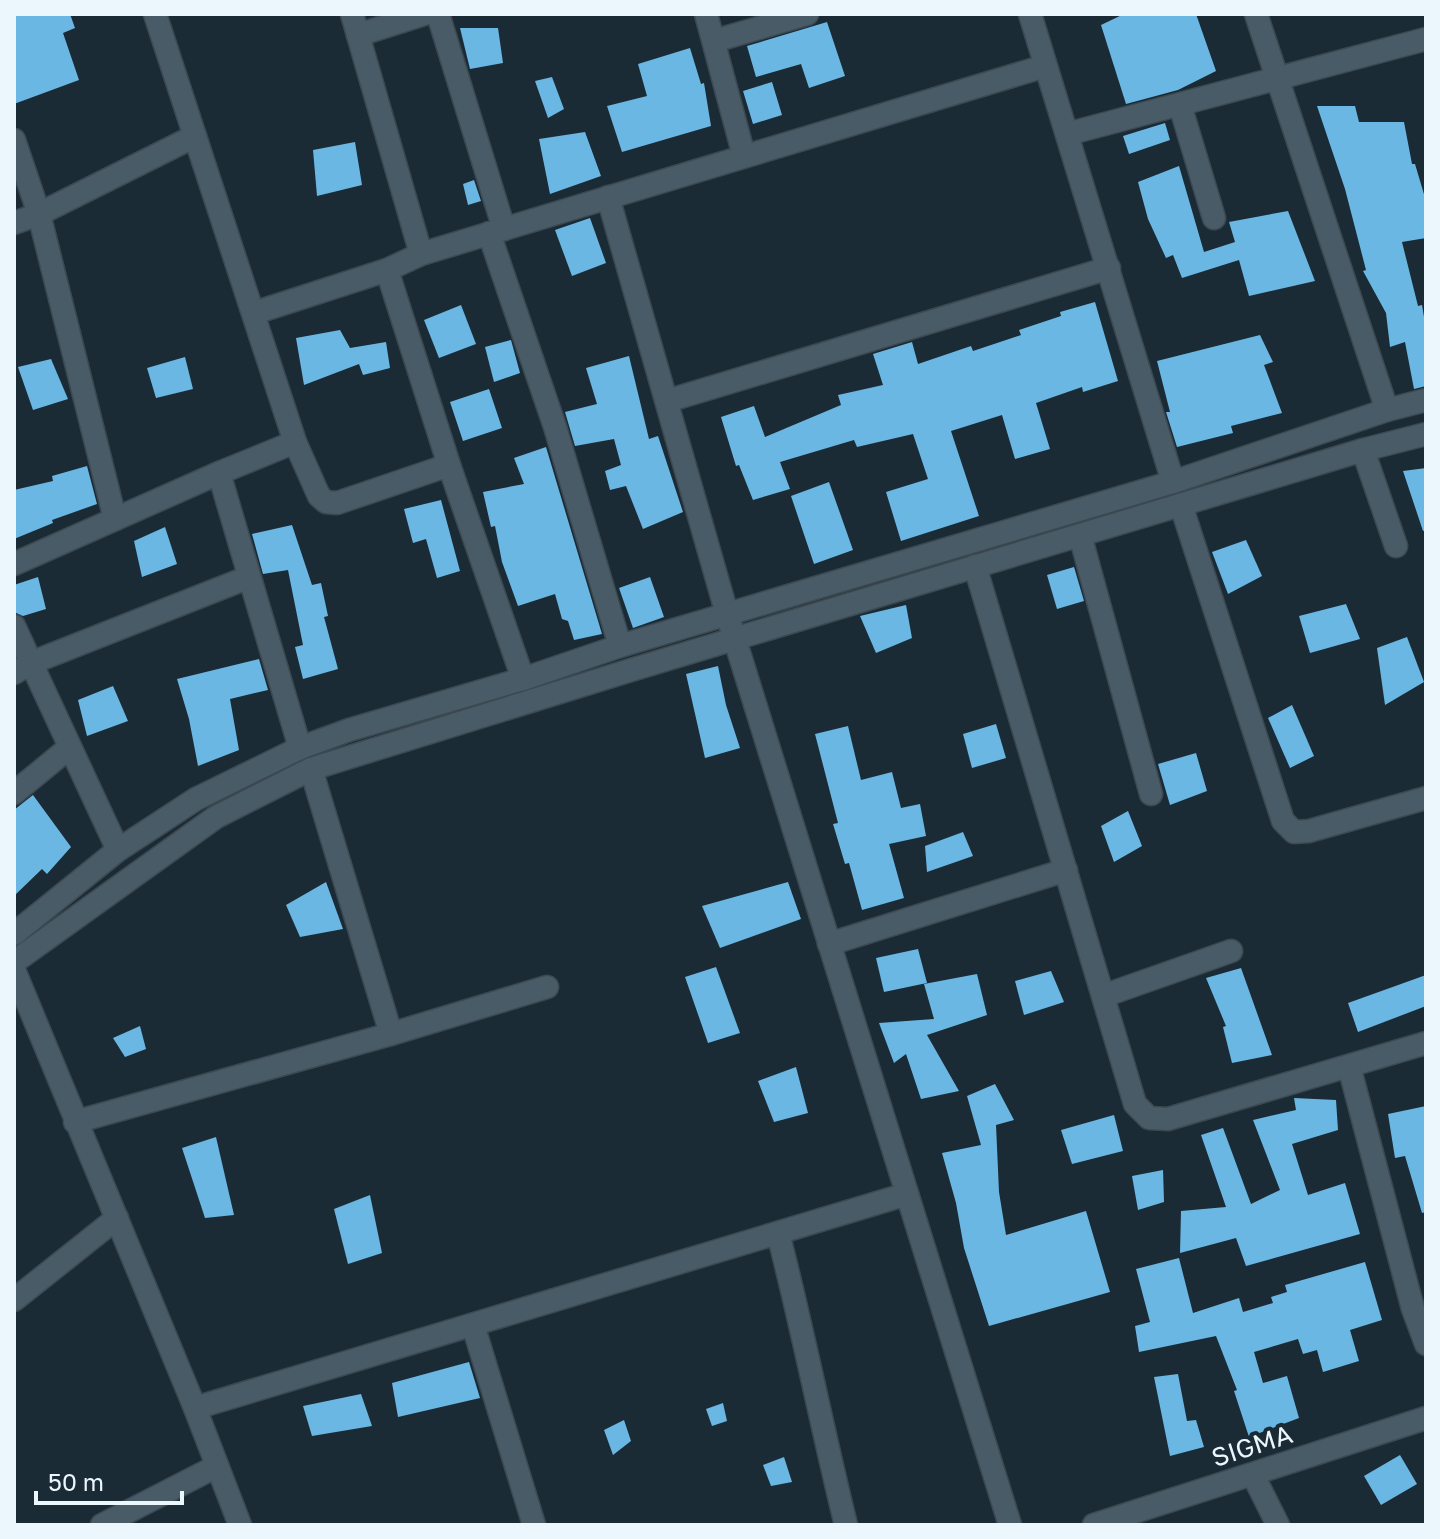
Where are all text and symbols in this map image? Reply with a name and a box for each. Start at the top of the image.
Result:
street label: SIGMA [1208,1418,1296,1473]
scale bar [36,1455,182,1505]
text: 50 m [48,1467,104,1496]

